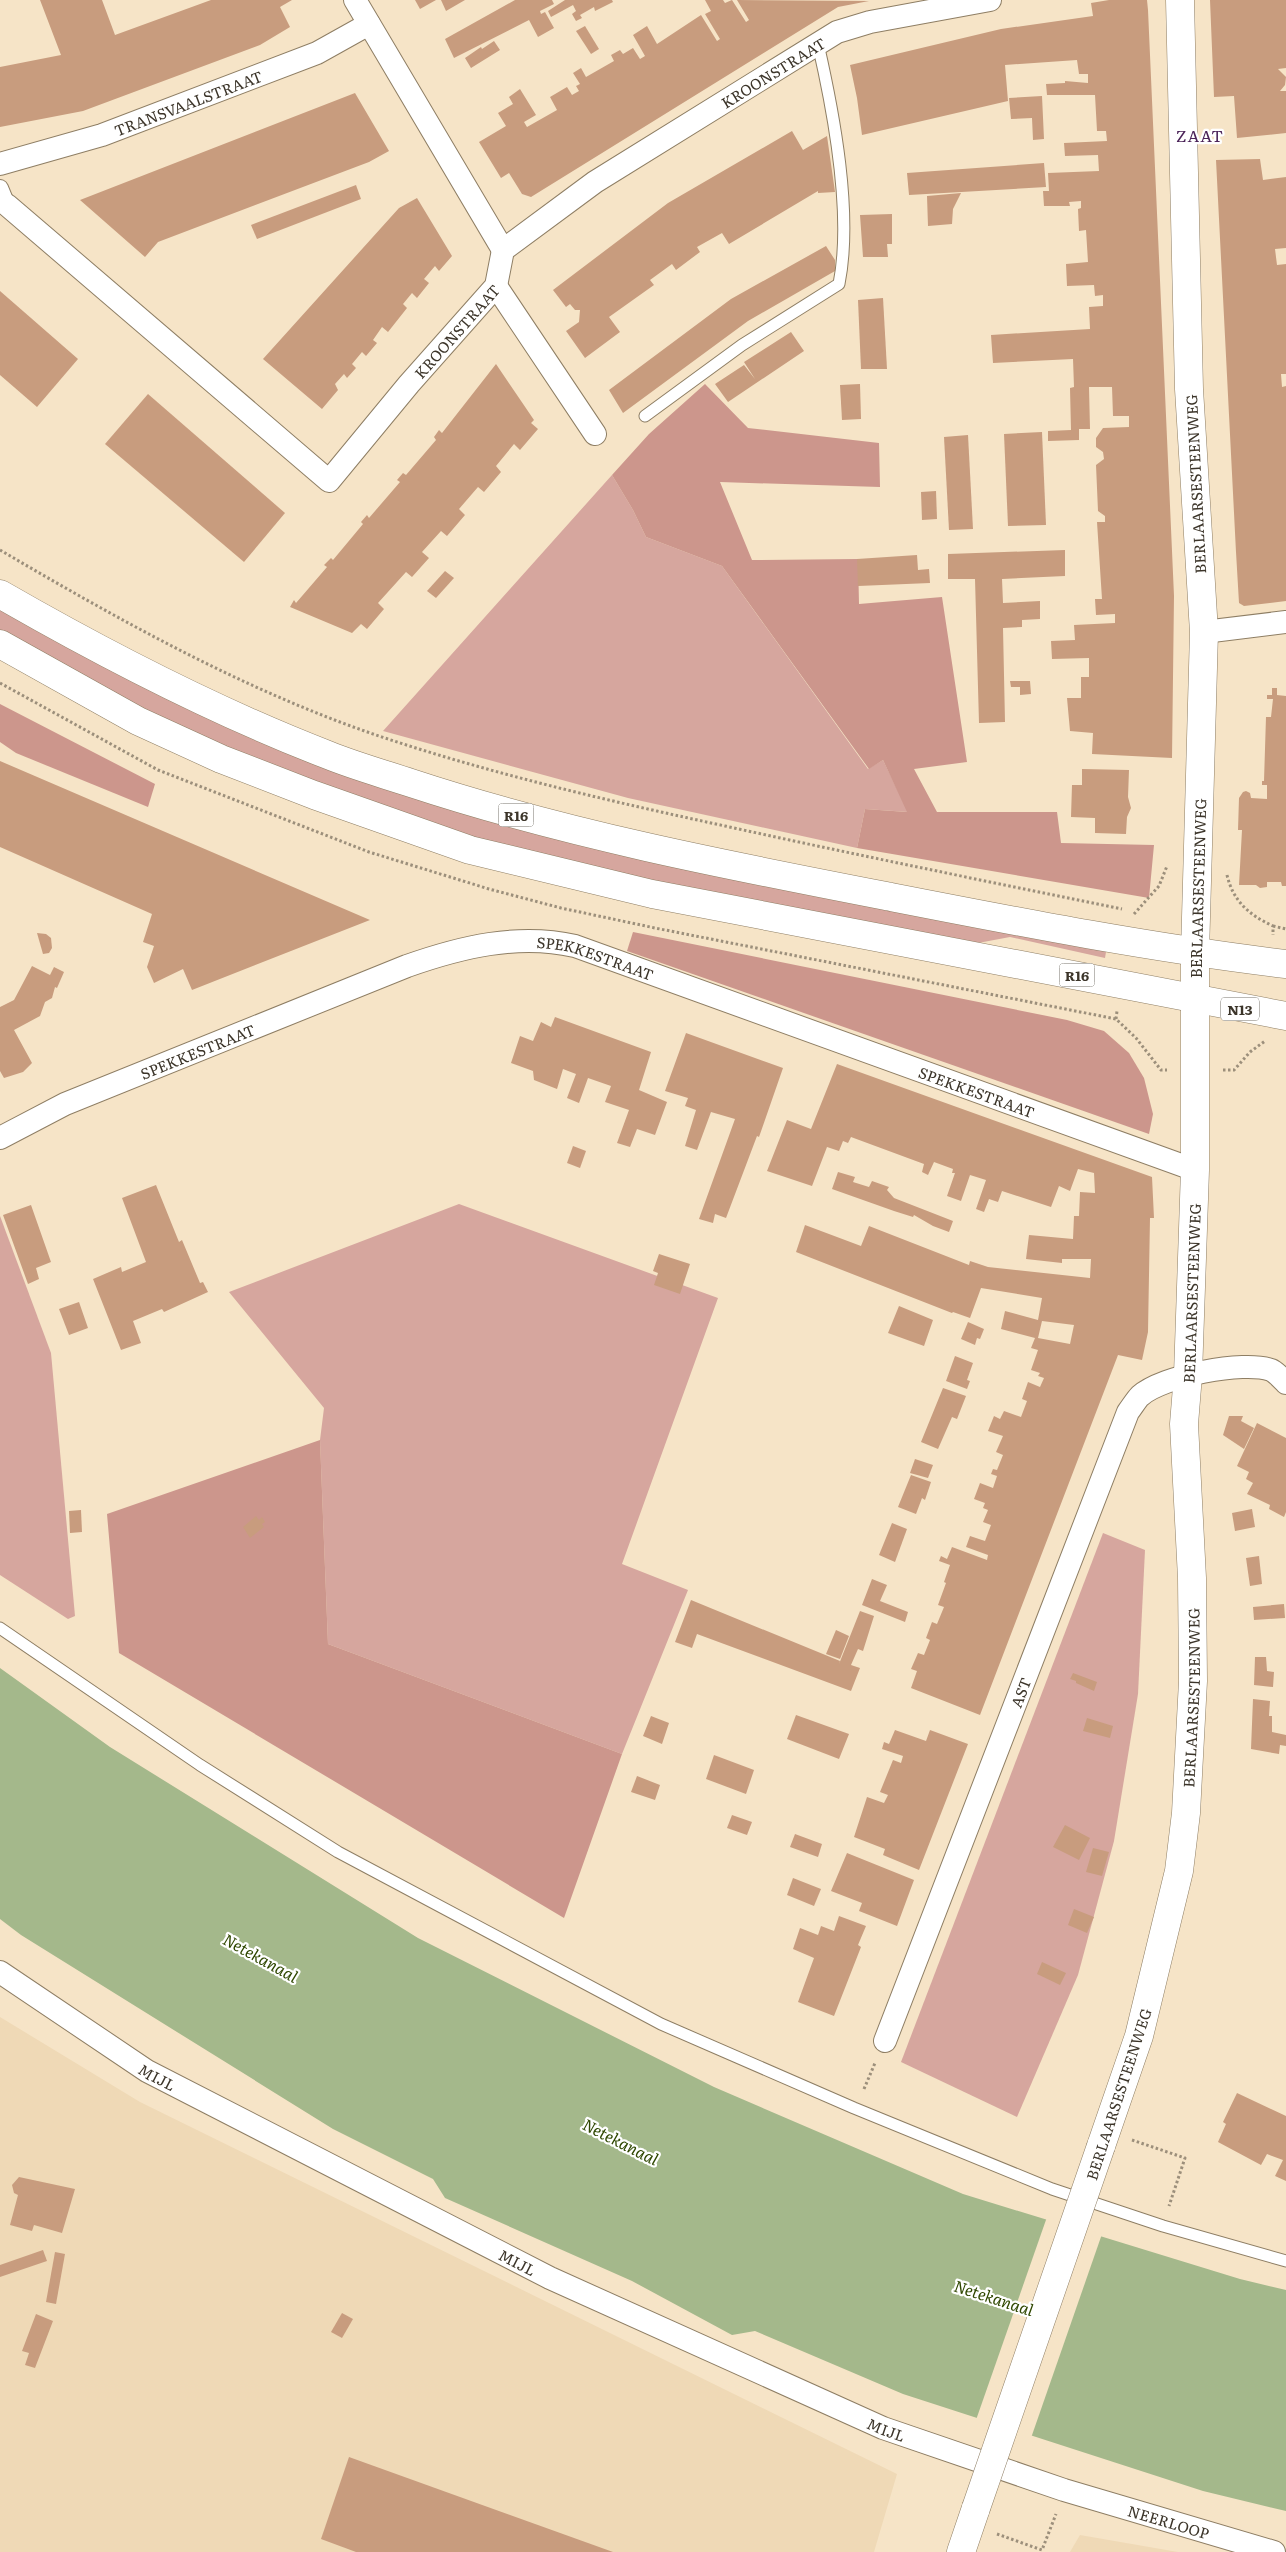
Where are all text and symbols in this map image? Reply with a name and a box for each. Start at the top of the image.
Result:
street label: KROONSTRAAT [716,31,829,113]
street label: TRANSVAALSTRAAT [110,63,266,141]
district label: ZAAT [1176,123,1224,147]
street label: KROONSTRAAT [408,279,504,383]
street label: BERLAARSESTEENWEG [1179,394,1211,574]
street label: BERLAARSESTEENWEG [1184,798,1211,978]
road number: R16 [498,804,534,826]
street label: SPEKKESTRAAT [536,930,657,985]
road number: R16 [1060,964,1094,986]
road number: N13 [1221,998,1259,1021]
street label: SPEKKESTRAAT [136,1017,258,1084]
street label: SPEKKESTRAAT [916,1060,1038,1123]
street label: BERLAARSESTEENWEG [1176,1203,1205,1384]
street label: BERLAARSESTEENWEG [1176,1608,1205,1788]
street label: AST [1004,1674,1036,1711]
water label: Netekanaal [219,1927,303,1988]
street label: BERLAARSESTEENWEG [1079,2005,1157,2183]
street label: MIJL [134,2057,180,2096]
water label: Netekanaal [579,2112,664,2171]
street label: MIJL [495,2242,540,2281]
water label: Netekanaal [951,2273,1037,2321]
street label: MIJL [864,2411,909,2446]
street label: NEERLOOP [1125,2498,1212,2544]

